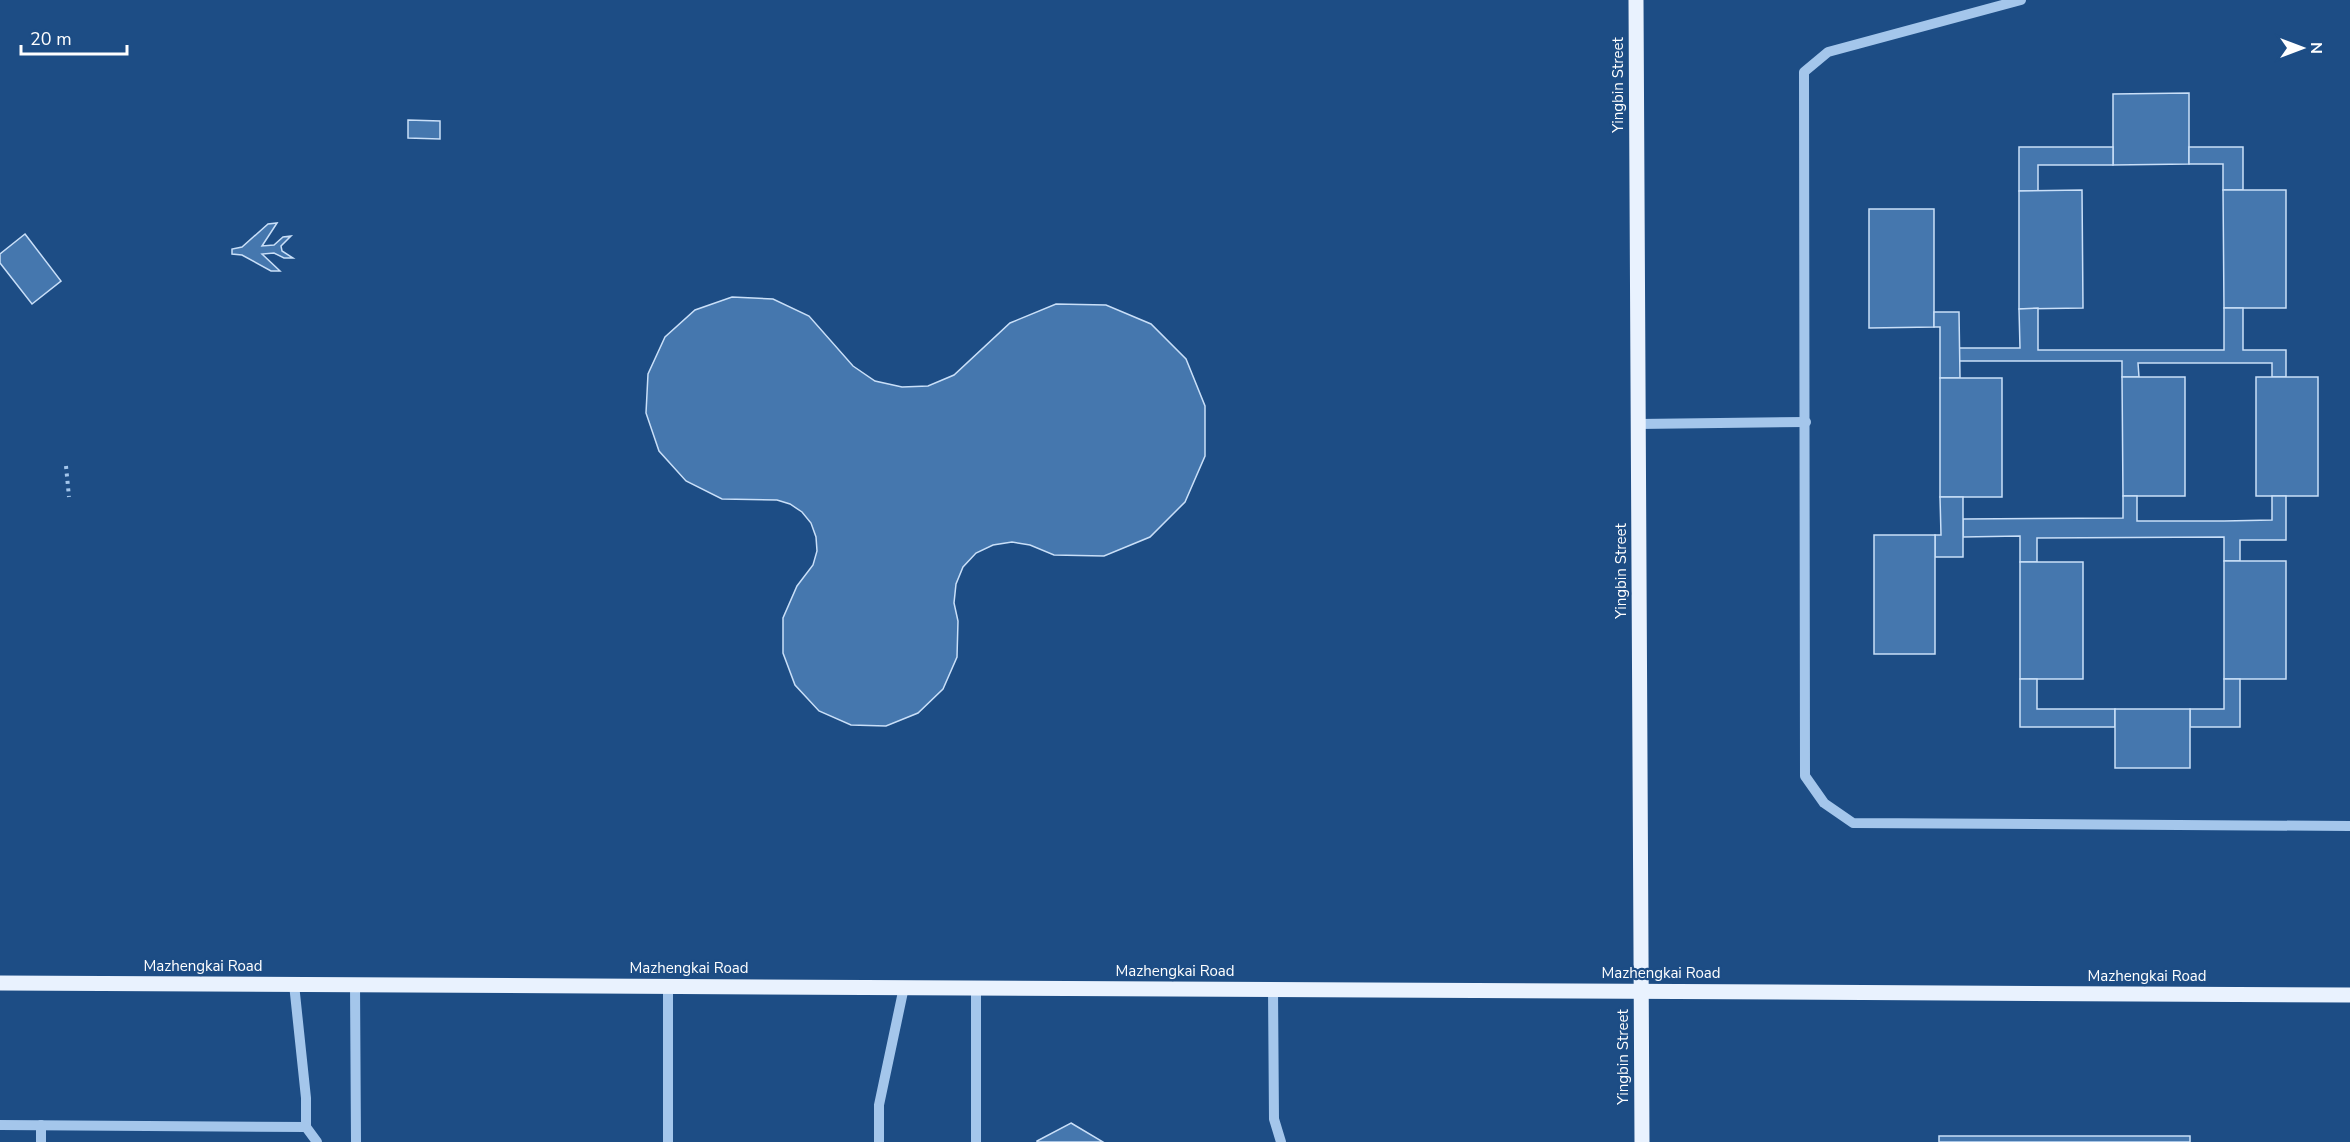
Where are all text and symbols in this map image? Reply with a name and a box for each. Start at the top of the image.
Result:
scale bar [21,18,128,56]
north arrow [2272,18,2332,78]
text: 20 m [30,27,72,51]
street label: Yingbin Street [1608,37,1628,134]
text: N [2305,42,2327,54]
street label: Yingbin Street [1611,523,1631,620]
street label: Mazhengkai Road [143,956,263,976]
street label: Mazhengkai Road [629,958,749,978]
street label: Mazhengkai Road [1115,961,1235,981]
street label: Mazhengkai Road [1601,963,1721,983]
street label: Mazhengkai Road [2087,966,2207,986]
street label: Yingbin Street [1613,1009,1633,1106]

